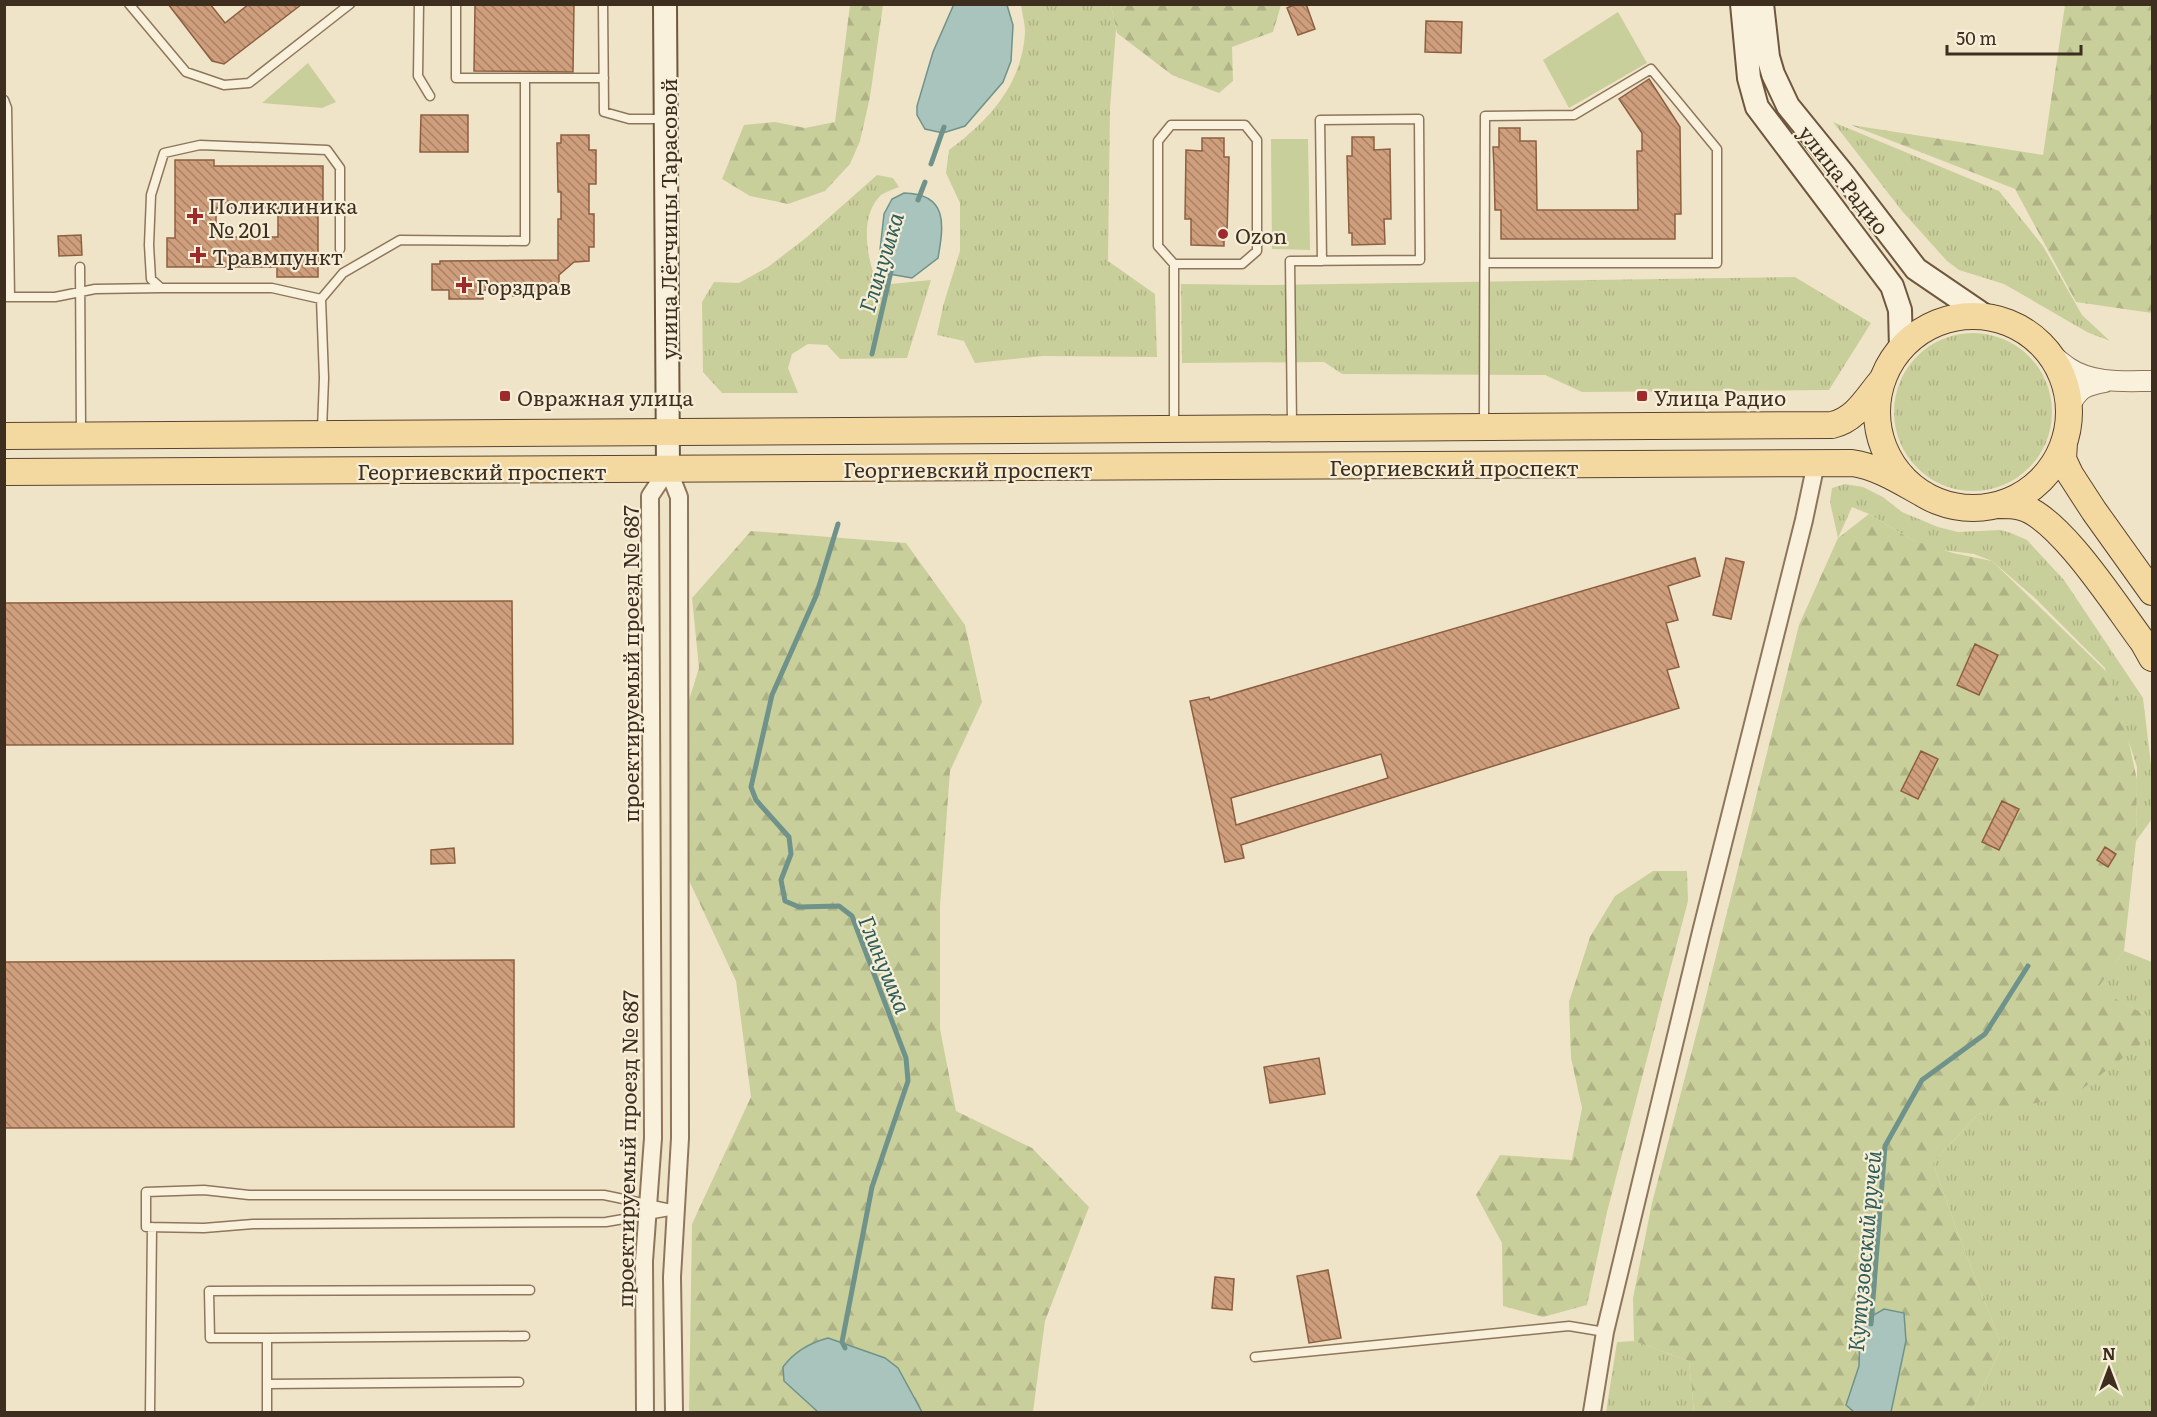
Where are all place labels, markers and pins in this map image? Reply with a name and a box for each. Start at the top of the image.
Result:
place label: Поликлиника № 201 [208,189,358,244]
marker: Поликлиника № 201 [186,207,204,225]
place label: Ozon [1235,219,1287,250]
marker: Ozon [1216,227,1230,241]
place label: Травмпункт [212,240,343,271]
marker: Травмпункт [189,246,207,264]
place label: Горздрав [476,270,571,301]
marker: Горздрав [457,278,471,292]
place label: Овражная улица [517,381,694,412]
place label: Улица Радио [1654,381,1786,412]
marker: Овражная улица [498,389,512,403]
marker: Улица Радио [1635,389,1649,403]

